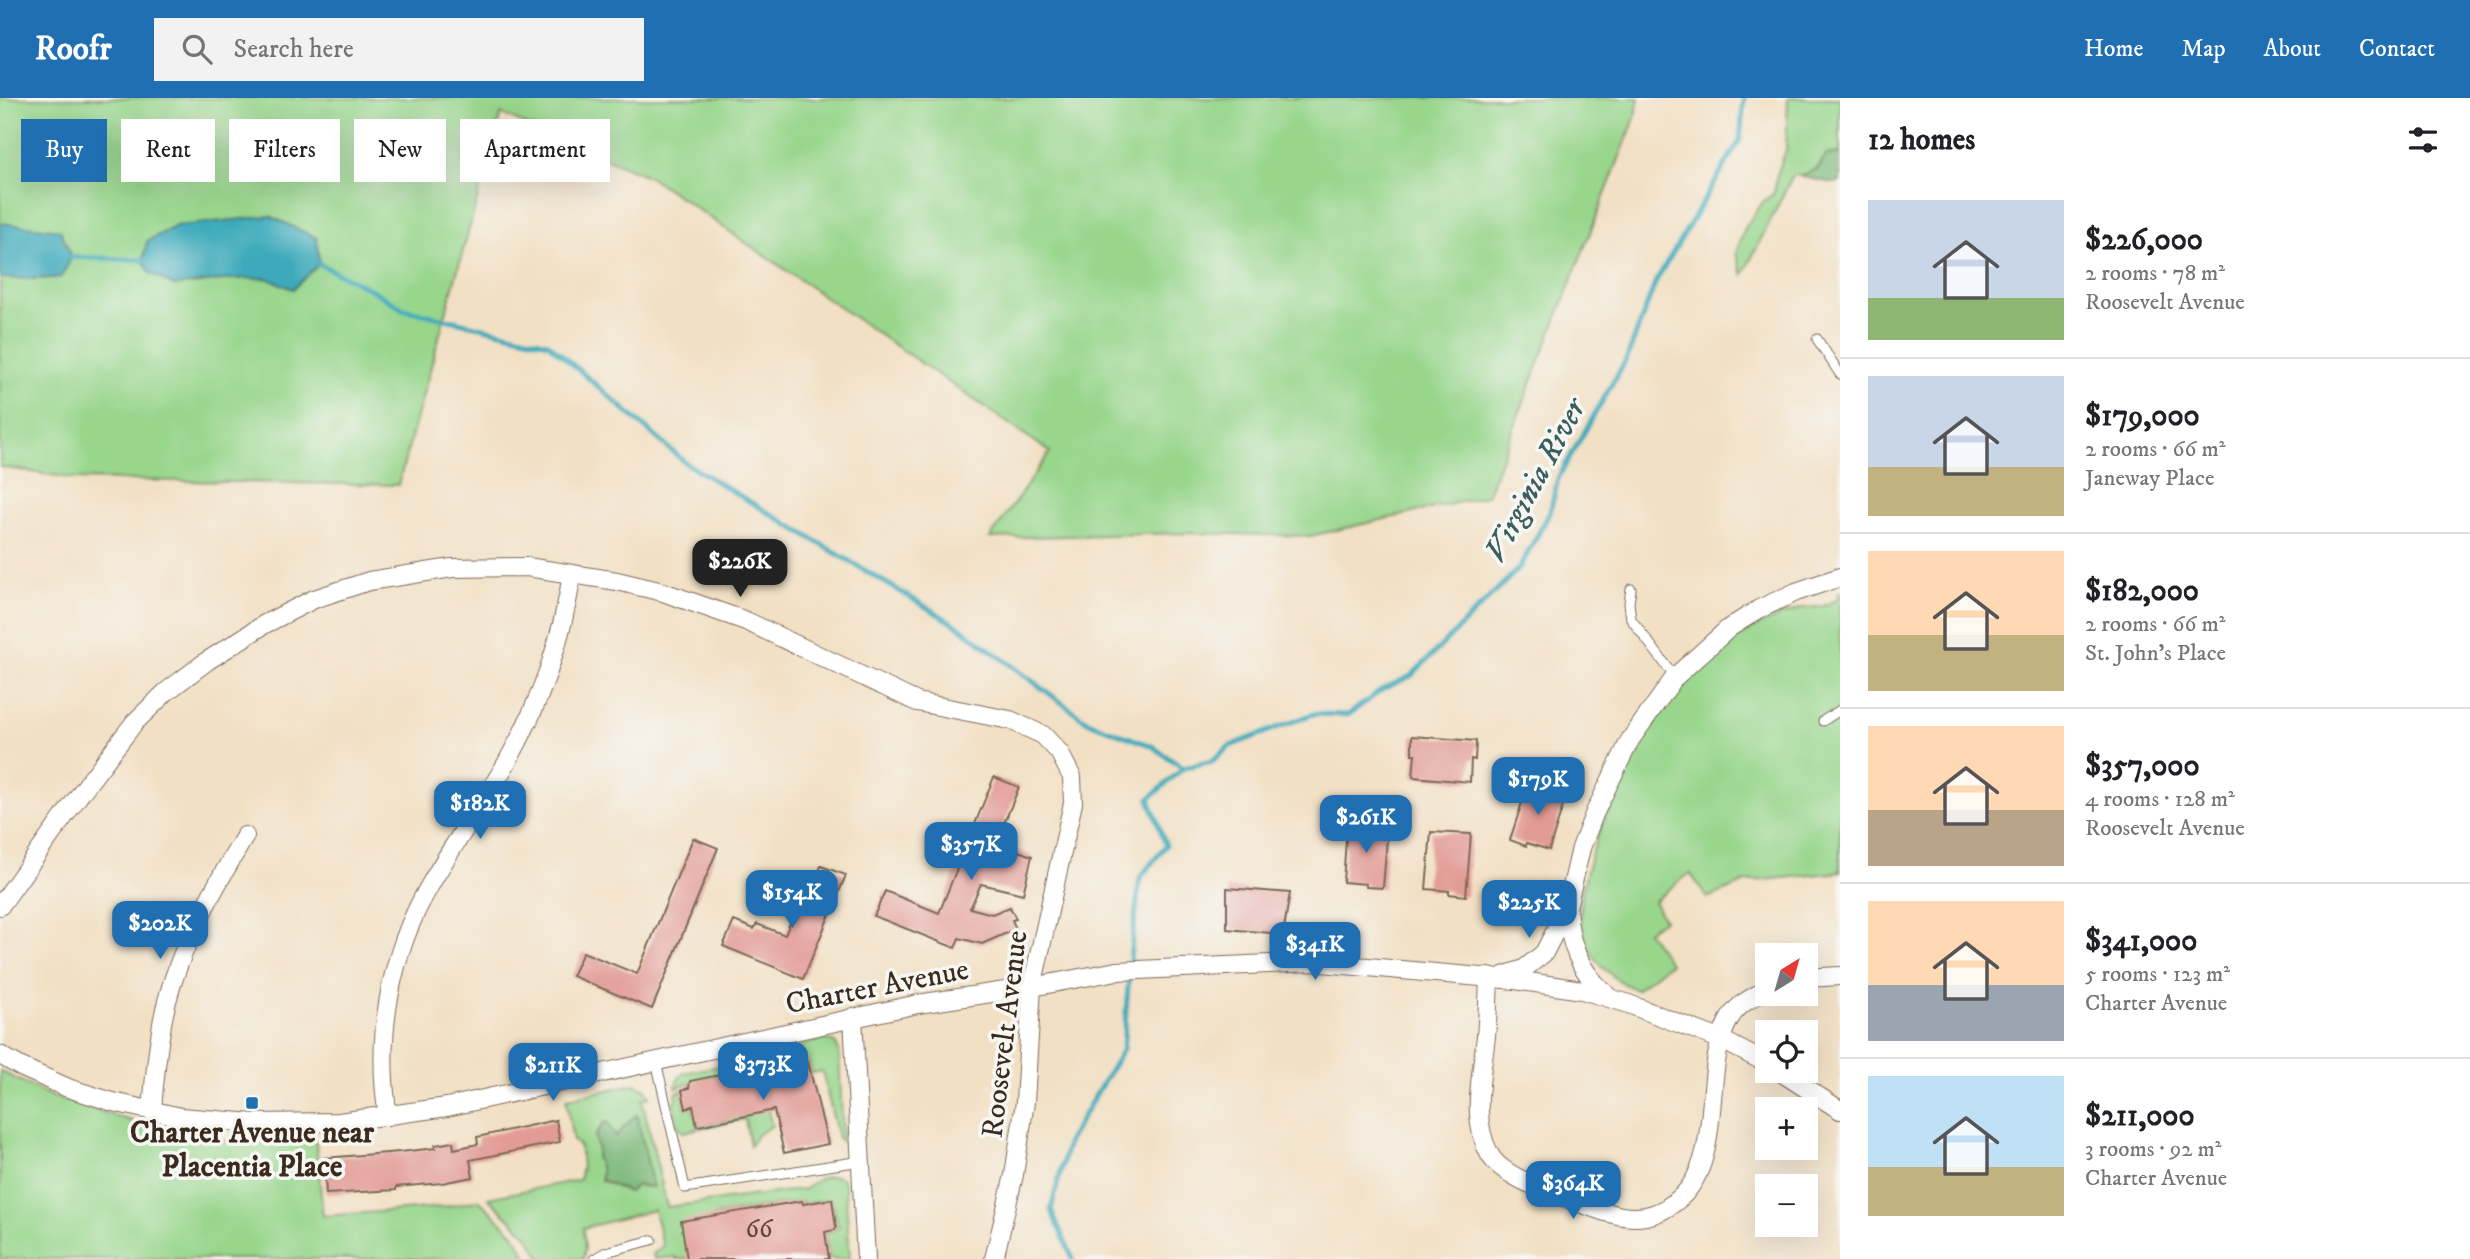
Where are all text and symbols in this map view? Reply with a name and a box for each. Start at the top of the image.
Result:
search box [154,18,644,81]
text: Roofr [35,29,112,70]
icon: search [178,30,216,68]
text: Search here [234,33,354,66]
text: Home [2084,34,2143,64]
text: Map [2181,34,2226,64]
text: About [2264,34,2321,64]
text: Contact [2359,34,2435,64]
chip: Buy [21,119,107,182]
chip: Rent [121,119,215,182]
chip: Filters [229,119,340,182]
chip: New [354,119,446,182]
chip: Apartment [460,119,610,182]
icon: filters [2404,121,2442,159]
text: 12 homes [1868,122,1975,159]
text: $226,000 [2085,222,2203,259]
icon: home [1924,228,2008,312]
text: 2 rooms · 78 m² [2085,259,2225,288]
text: Roosevelt Avenue [2085,288,2245,317]
water label: Virginia River [1476,390,1597,570]
text: $179,000 [2085,398,2200,435]
icon: home [1924,404,2008,488]
text: 2 rooms · 66 m² [2085,435,2225,464]
text: Janeway Place [2085,464,2214,493]
pin: $226K [691,540,789,599]
text: $226K [708,547,772,576]
text: $182,000 [2085,573,2199,610]
icon: home [1924,579,2008,663]
text: 2 rooms · 66 m² [2085,610,2225,639]
text: St. John's Place [2085,639,2226,668]
text: $357,000 [2085,748,2200,785]
icon: home [1924,754,2008,838]
pin: $179K [1489,758,1587,817]
text: $179K [1508,765,1568,794]
pin: $182K [431,782,529,841]
text: 4 rooms · 128 m² [2085,785,2235,814]
text: $182K [450,789,510,818]
pin: $261K [1317,796,1415,855]
text: $261K [1336,803,1396,832]
text: Roosevelt Avenue [2085,814,2245,843]
pin: $357K [922,822,1020,882]
text: $357K [941,830,1001,859]
pin: $154K [743,870,841,930]
text: $154K [762,878,822,907]
pin: $225K [1480,880,1578,940]
text: $225K [1498,888,1560,917]
pin: $202K [111,902,209,961]
text: $202K [128,909,192,938]
pin: $341K [1266,922,1364,982]
text: $341,000 [2085,923,2197,960]
street label: Roosevelt Avenue [974,928,1037,1140]
icon: home [1924,929,2008,1013]
text: $341K [1286,930,1344,959]
north arrow [1755,943,1818,1006]
map controls [1755,943,1818,1237]
street label: Charter Avenue [783,952,972,1023]
text: 5 rooms · 123 m² [2085,960,2230,989]
text: Charter Avenue [2085,989,2227,1018]
button: locate [1755,1020,1818,1083]
pin: $373K [714,1042,812,1102]
pin: $211K [504,1044,602,1103]
text: $373K [734,1050,792,1079]
text: $211K [525,1051,581,1080]
marker: Charter Avenue near Placentia Place [244,1095,260,1111]
button: + [1755,1097,1818,1160]
text: $211,000 [2085,1098,2195,1135]
icon: home [1924,1104,2008,1188]
place label: Charter Avenue near Placentia Place [130,1115,375,1186]
text: 3 rooms · 92 m² [2085,1135,2222,1164]
pin: $364K [1524,1162,1622,1221]
text: Charter Avenue [2085,1164,2227,1193]
text: $364K [1542,1169,1604,1198]
button: − [1755,1174,1818,1237]
house number: 66 [745,1213,774,1246]

